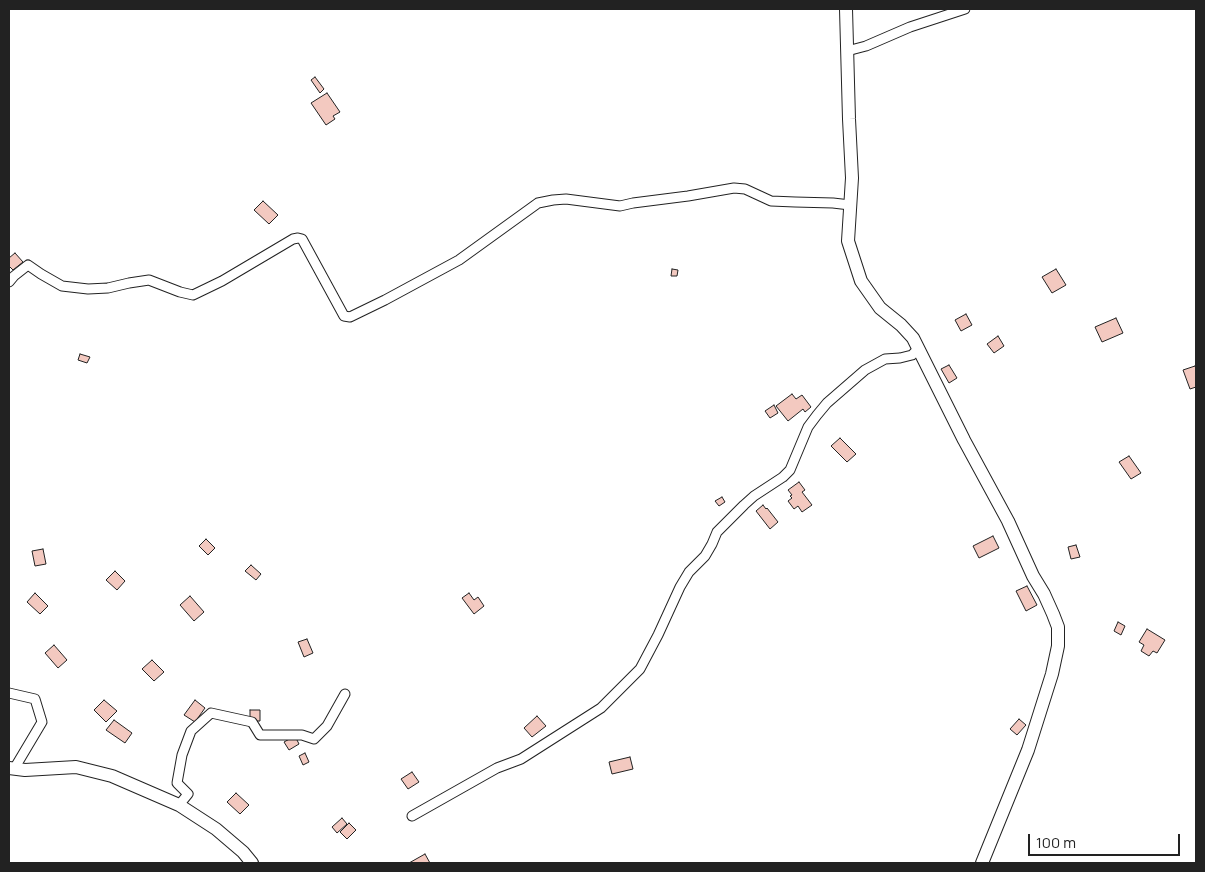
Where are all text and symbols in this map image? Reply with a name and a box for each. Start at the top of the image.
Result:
scale bar [1030,824,1182,856]
text: 100 m [1036,832,1076,853]

